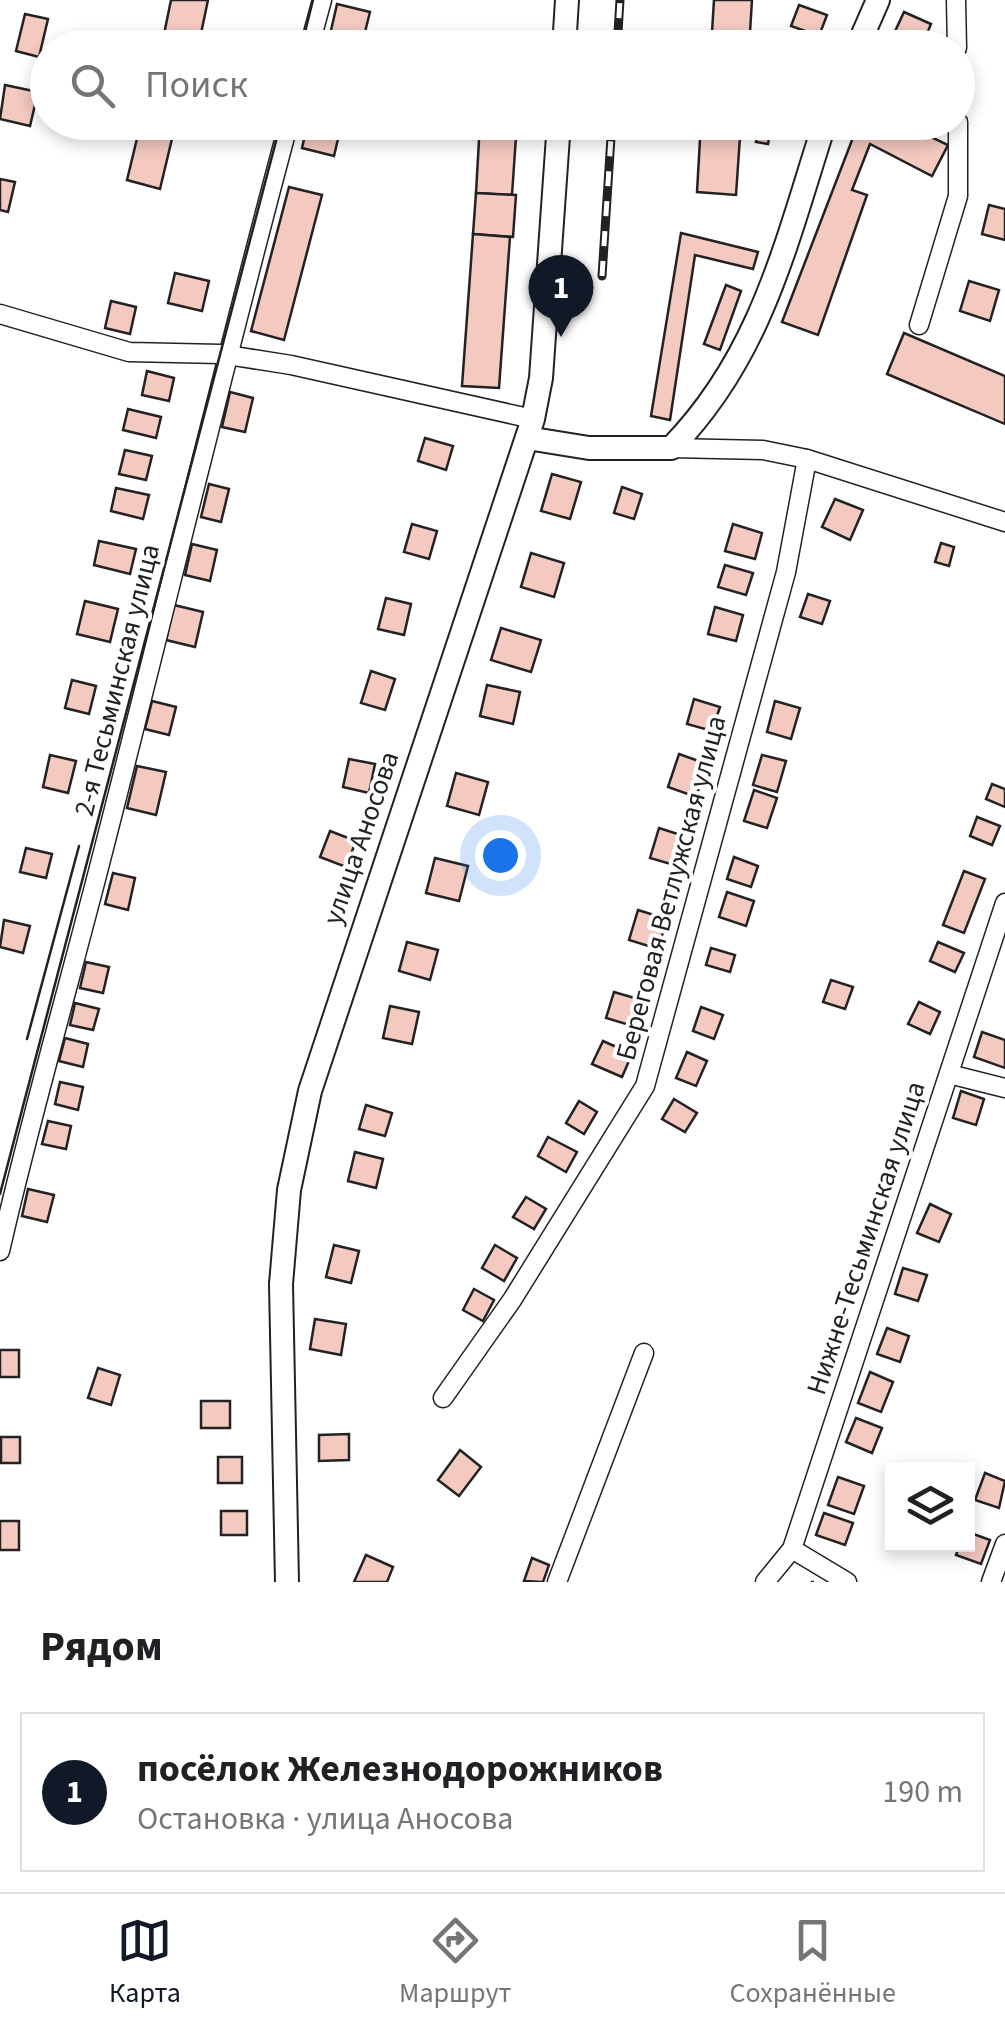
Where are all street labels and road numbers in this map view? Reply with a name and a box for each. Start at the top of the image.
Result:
street label: 2-я Тесьминская улица [64,540,170,820]
street label: Береговая Ветлужская улица [606,711,736,1065]
street label: улица Аносова [313,746,409,930]
street label: Нижне-Тесьминская улица [796,1076,936,1400]

